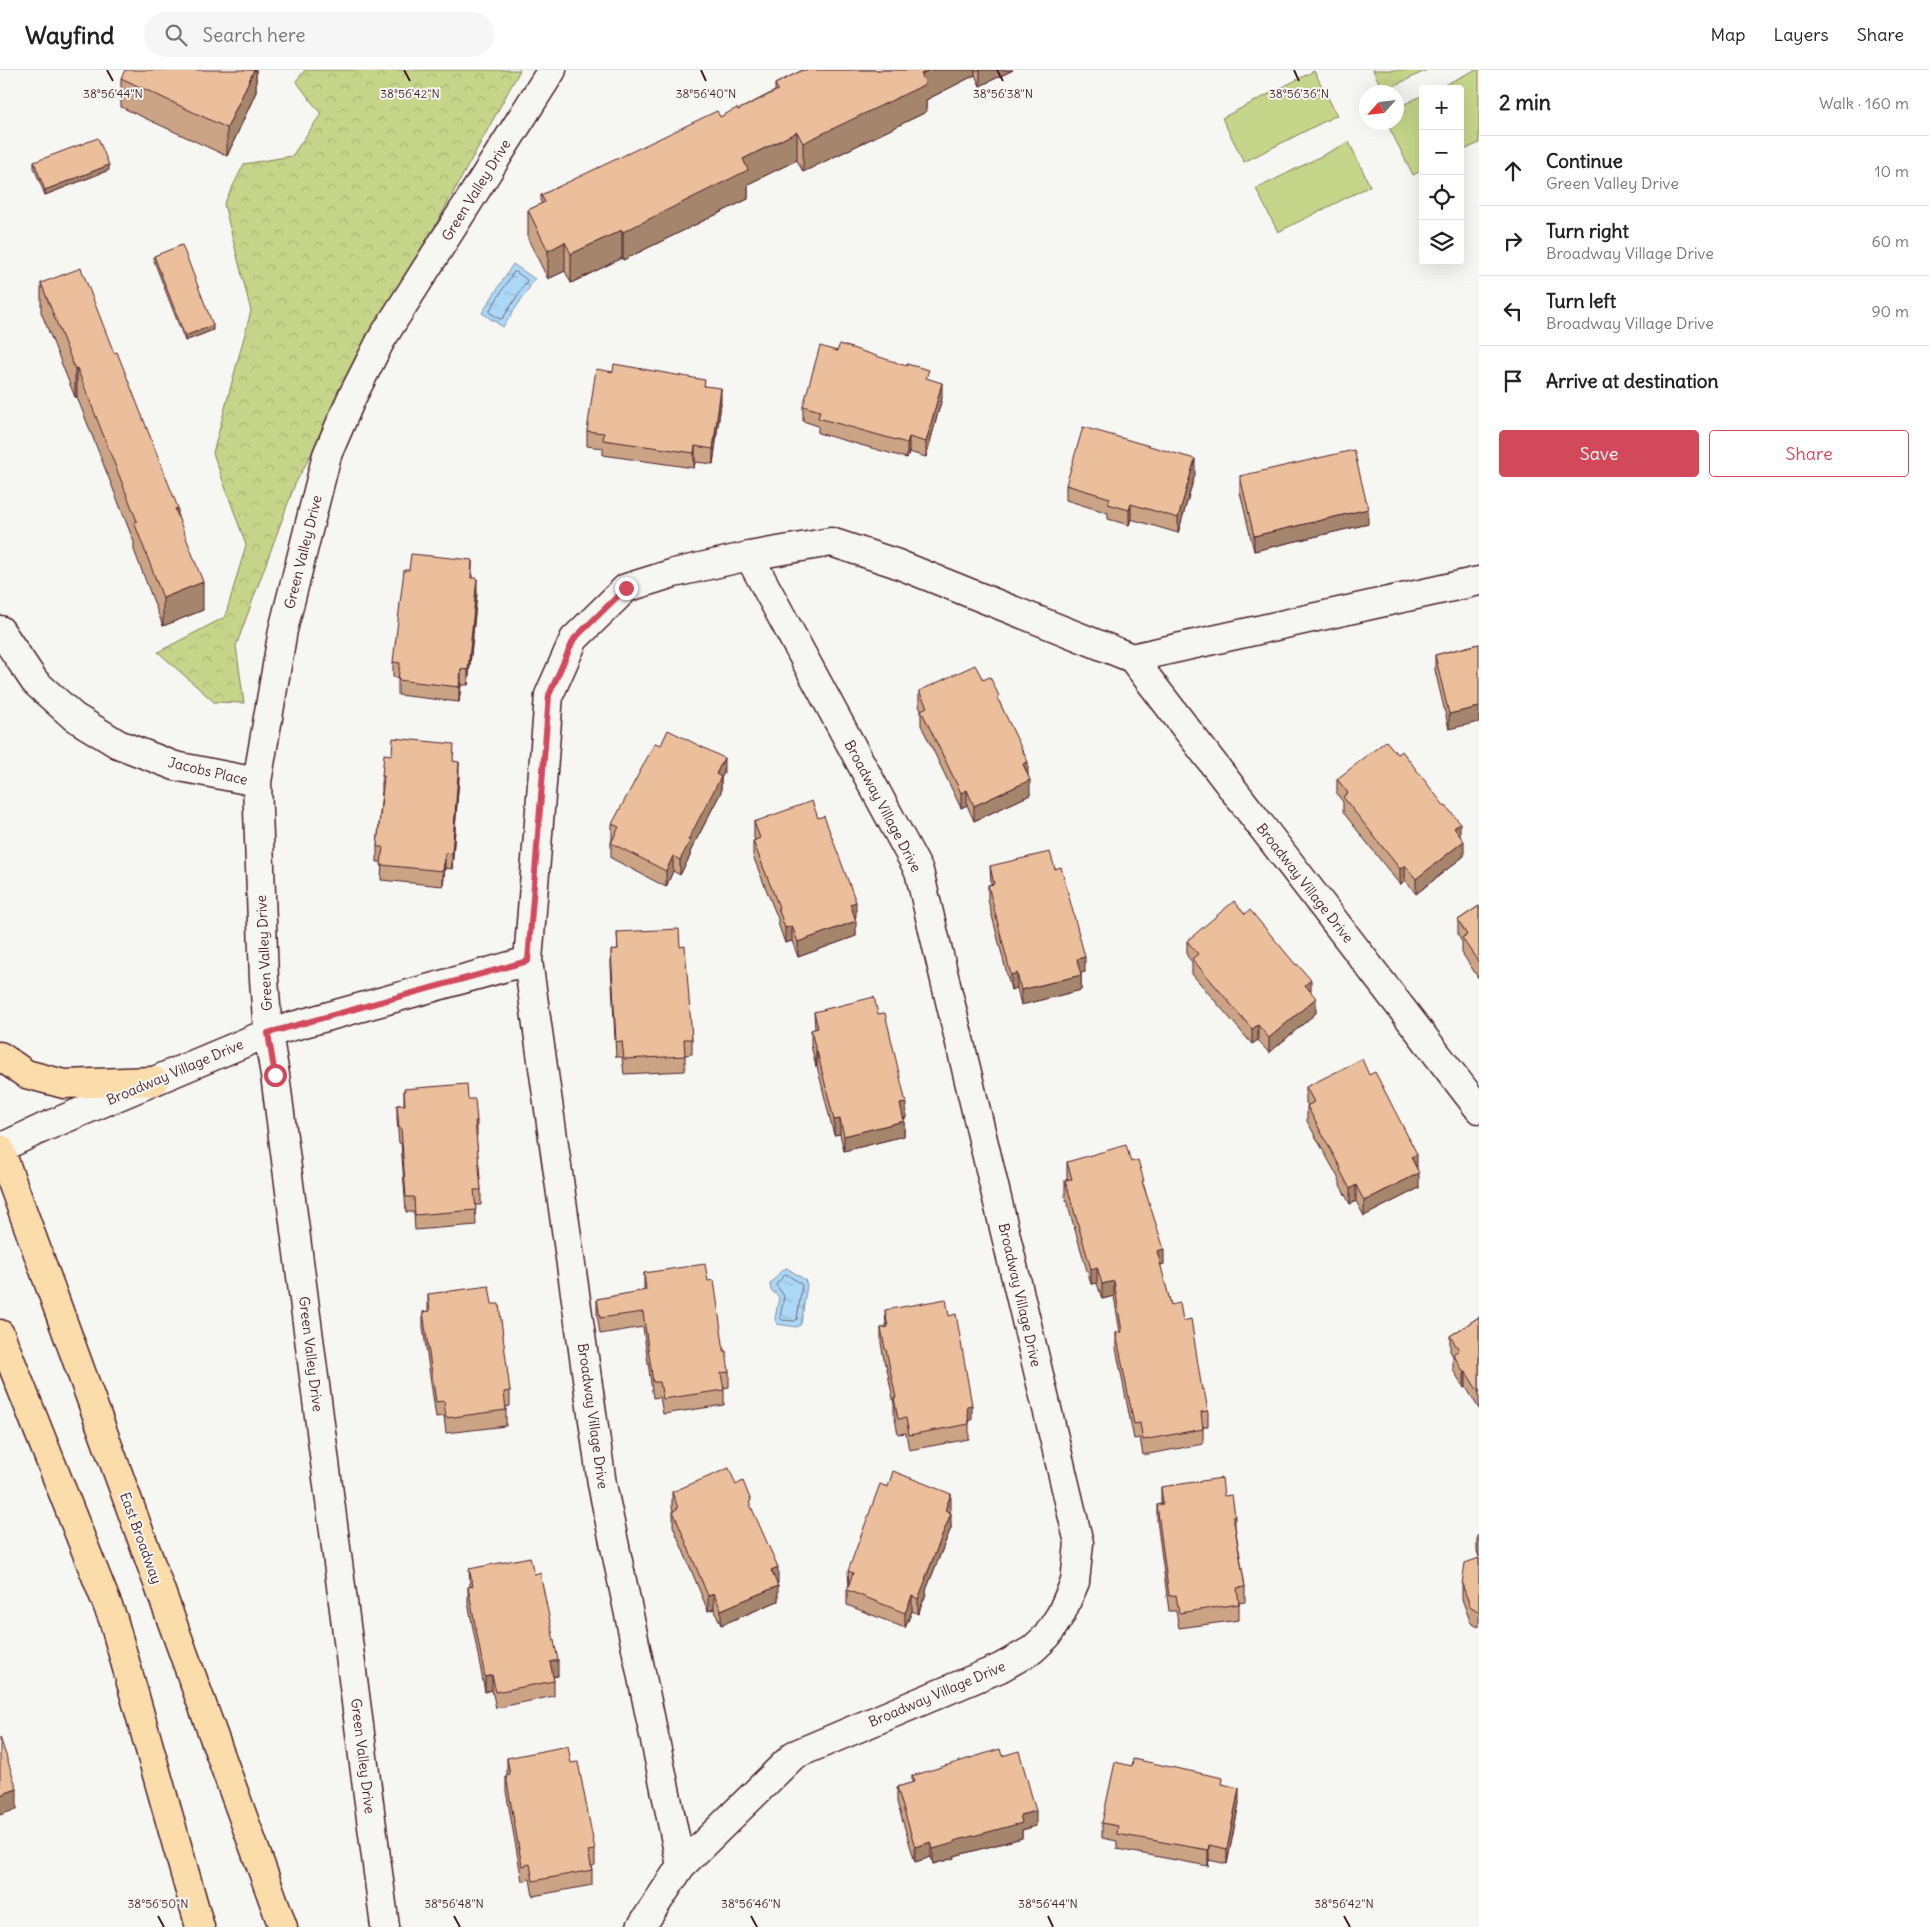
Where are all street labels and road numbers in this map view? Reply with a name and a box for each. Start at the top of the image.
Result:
street label: Green Valley Drive [438,136,514,244]
street label: Green Valley Drive [280,493,326,611]
street label: Broadway Village Drive [841,737,925,875]
street label: Jacobs Place [166,753,250,789]
street label: Broadway Village Drive [1253,820,1357,946]
street label: Green Valley Drive [252,894,276,1012]
street label: Broadway Village Drive [104,1035,246,1109]
street label: Broadway Village Drive [995,1221,1045,1369]
street label: Green Valley Drive [295,1295,327,1413]
street label: Broadway Village Drive [574,1342,612,1490]
street label: East Broadway [116,1490,166,1586]
street label: Broadway Village Drive [866,1657,1008,1731]
street label: Green Valley Drive [347,1697,379,1815]

